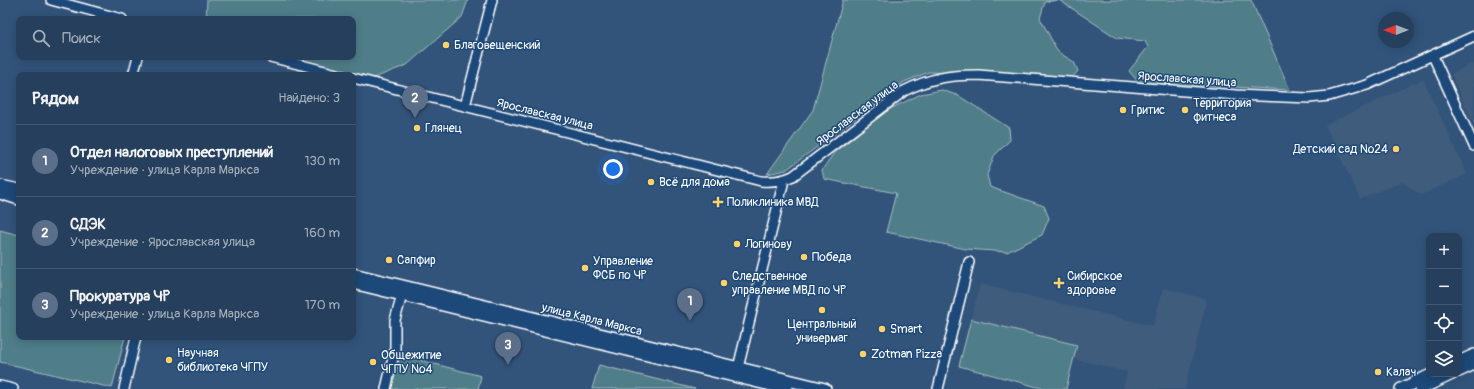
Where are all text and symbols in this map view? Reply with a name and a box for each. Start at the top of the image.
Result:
north arrow [1378,12,1414,48]
search box [16,16,356,60]
icon: search [30,27,52,49]
text: Поиск [62,29,101,48]
place label: Благовещенский [454,38,541,53]
marker: Благовещенский [441,40,451,50]
street label: Ярославская улица [1137,69,1237,90]
street label: Ярославская улица [813,77,902,149]
pin: 2 [402,85,428,118]
text: Рядом [32,88,79,109]
text: Найдено: 3 [278,90,340,106]
street label: Ярославская улица [495,95,595,134]
place label: Территория фитнеса [1193,96,1252,125]
place label: Гритис [1131,103,1165,118]
marker: Гритис [1118,105,1128,115]
marker: Территория фитнеса [1180,105,1190,115]
place label: Глянец [425,121,463,136]
marker: Глянец [412,123,422,133]
place label: Детский сад №24 [1292,142,1388,157]
text: Отдел налоговых преступлений [70,143,274,162]
marker: Детский сад №24 [1391,144,1401,154]
text: 1 [42,153,48,169]
text: 130 m [304,153,340,169]
your location [603,159,623,179]
text: Учреждение · улица Карла Маркса [70,162,259,178]
place label: Всё для дома [659,175,730,190]
marker: Всё для дома [646,177,656,187]
place label: Поликлиника МВД [727,195,819,210]
marker: Поликлиника МВД [712,196,724,208]
text: СДЭК [70,215,106,234]
text: 2 [41,225,49,241]
text: 160 m [304,225,340,241]
map controls [1426,233,1462,377]
button: + [1426,233,1462,269]
text: Учреждение · Ярославская улица [70,234,255,250]
place label: Логинову [744,237,792,252]
marker: Логинову [732,239,742,249]
place label: Победа [812,250,852,265]
marker: Победа [799,252,809,262]
place label: Сапфир [397,253,436,268]
place label: Управление ФСБ по ЧР [593,254,653,283]
marker: Сапфир [384,255,394,265]
marker: Управление ФСБ по ЧР [580,263,590,273]
place label: Следственное управление МВД по ЧР [731,269,846,298]
place label: Сибирское здоровье [1067,269,1122,298]
button: − [1426,269,1462,305]
marker: Следственное управление МВД по ЧР [719,278,729,288]
marker: Сибирское здоровье [1054,278,1064,288]
text: Прокуратура ЧР [70,287,170,306]
pin: 1 [677,288,703,321]
text: 3 [41,297,49,313]
text: 170 m [305,297,340,313]
street label: улица Карла Маркса [539,300,644,339]
marker: Центральный универмаг [817,305,827,315]
button: locate [1426,305,1462,341]
text: Учреждение · улица Карла Маркса [70,306,259,322]
place label: Центральный универмаг [788,317,857,346]
place label: Smart [890,322,923,337]
marker: Smart [877,324,887,334]
pin: 3 [495,332,521,365]
button: layers [1426,341,1462,377]
place label: Научная библиотека ЧГПУ [177,346,268,375]
place label: Zotman Pizza [871,347,943,362]
place label: Общежитие ЧГПУ №4 [381,348,441,377]
marker: Zotman Pizza [858,349,868,359]
marker: Научная библиотека ЧГПУ [164,355,174,365]
marker: Общежитие ЧГПУ №4 [368,357,378,367]
place label: Калач [1386,365,1416,380]
marker: Калач [1373,367,1383,377]

